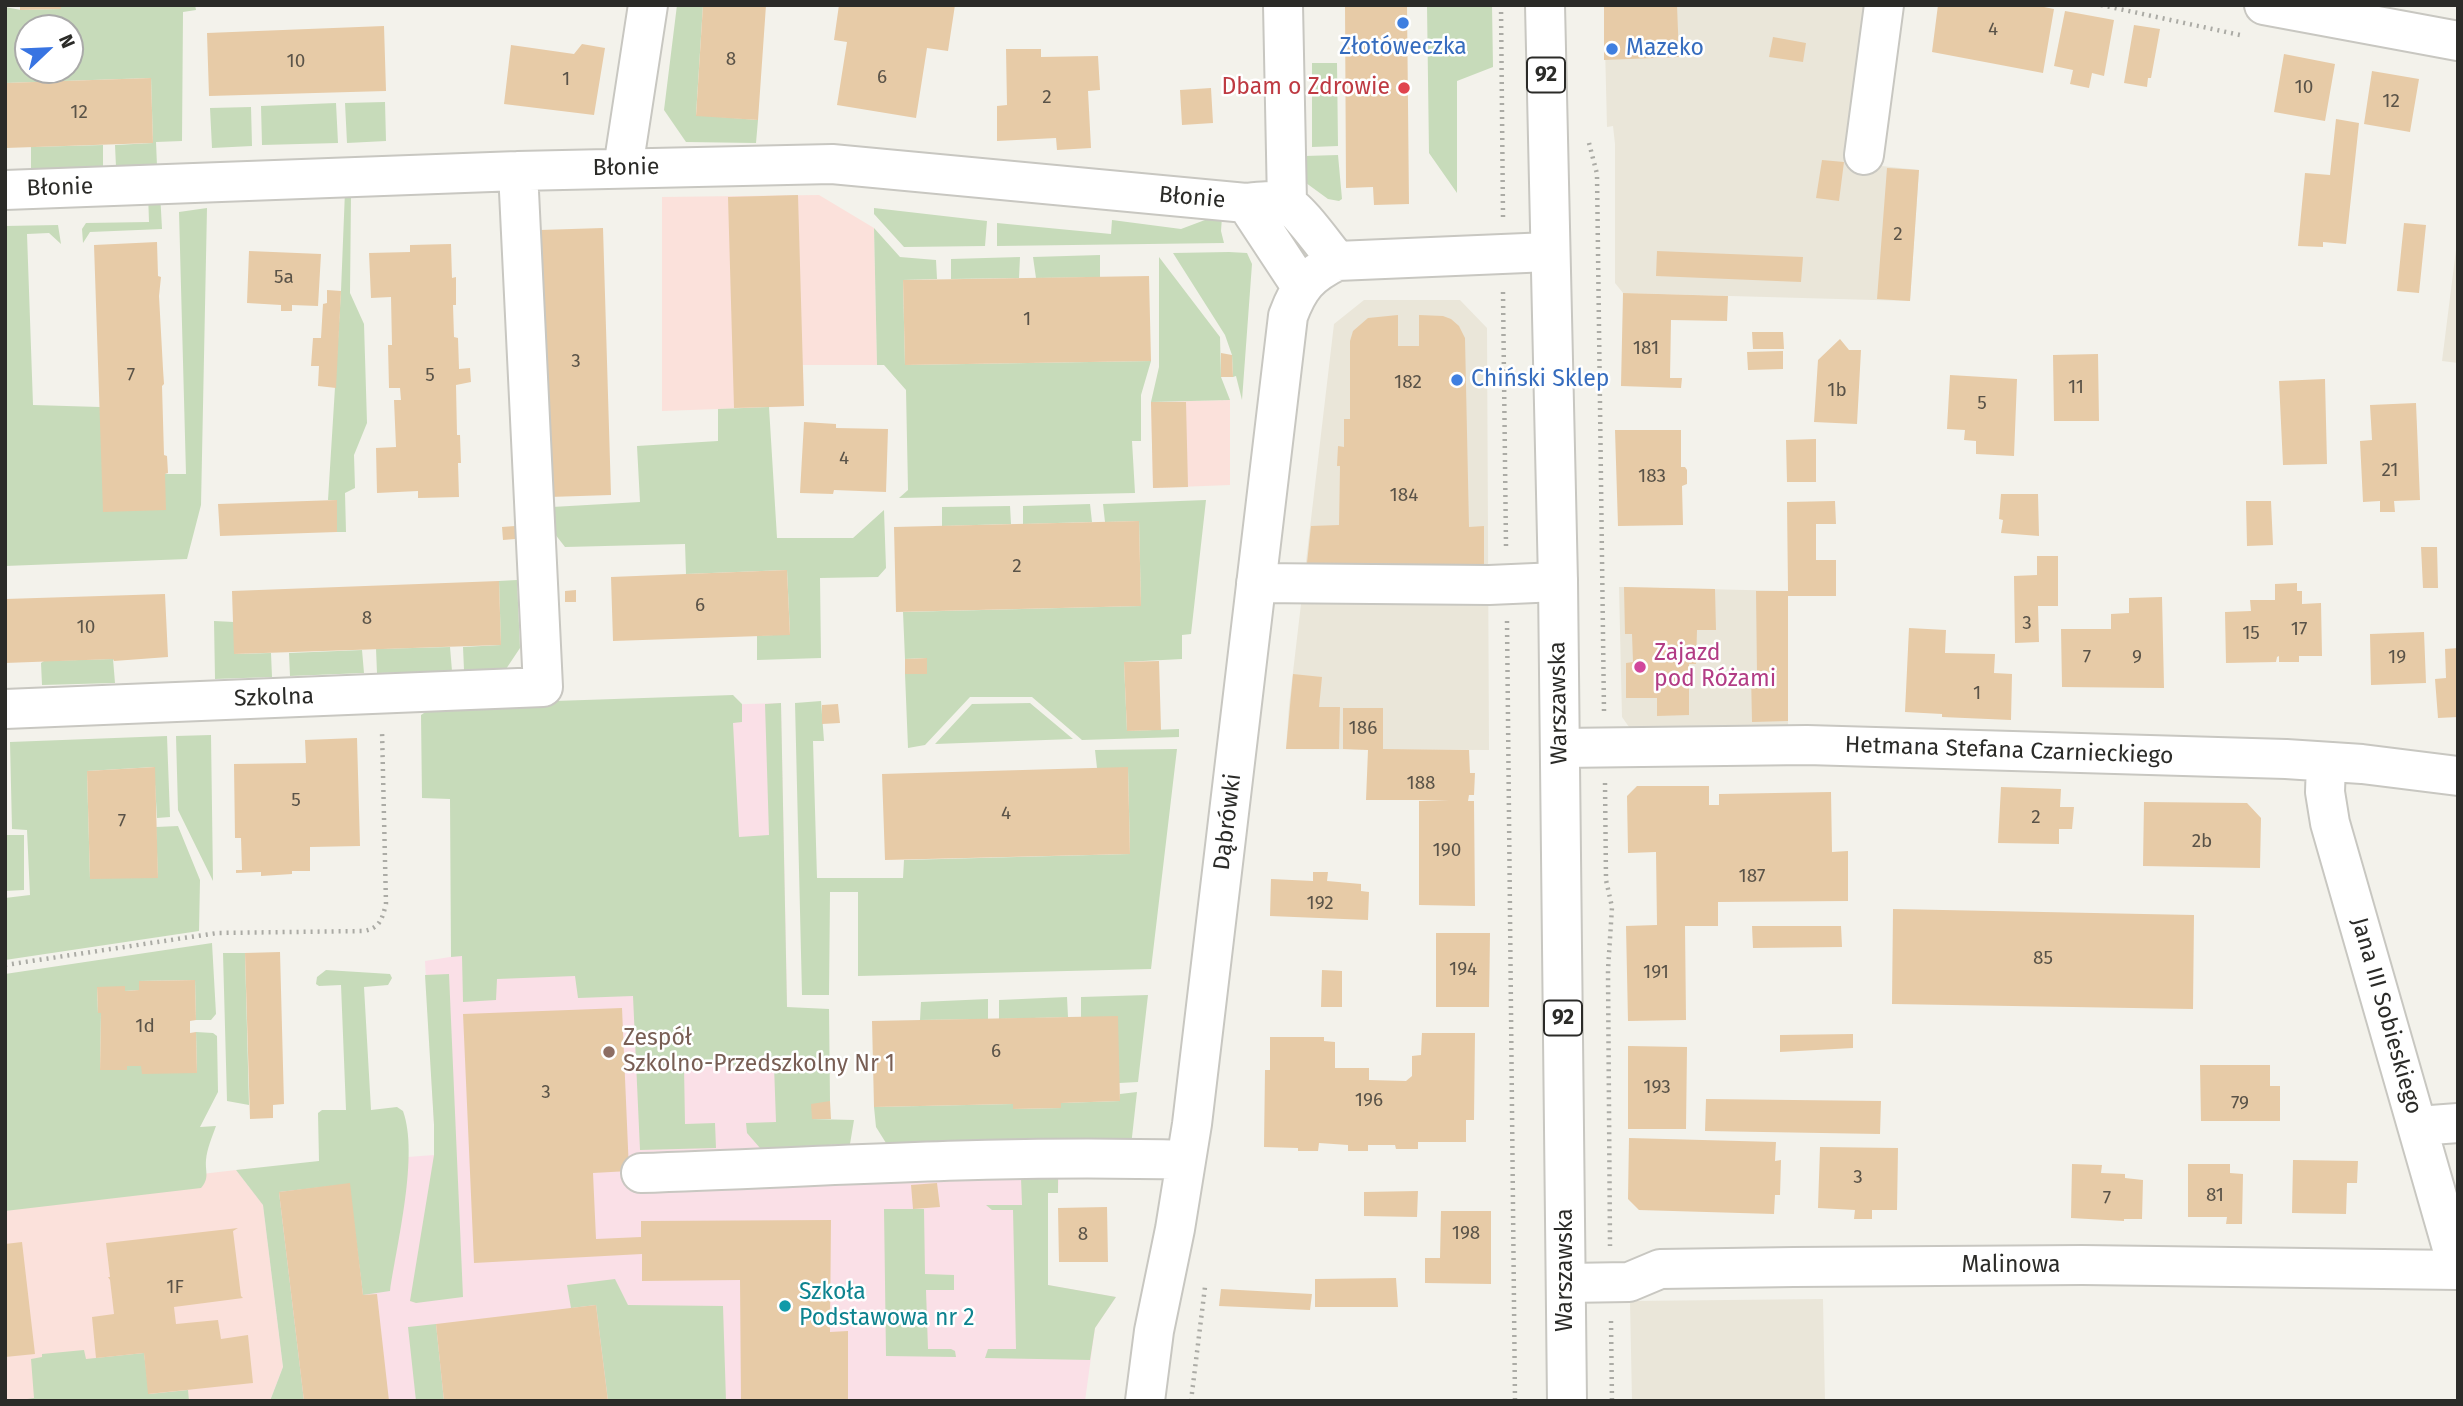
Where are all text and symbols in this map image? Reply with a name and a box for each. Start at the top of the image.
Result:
north arrow [14,14,84,84]
marker: Złotóweczka [1395,15,1411,31]
house number: 4 [1988,19,1998,41]
text: N [54,31,80,52]
place label: Złotóweczka [1339,34,1467,62]
place label: Mazeko [1626,35,1704,63]
marker: Mazeko [1604,41,1620,57]
house number: 8 [726,49,736,71]
house number: 10 [287,51,305,73]
road number: 92 [1527,57,1565,92]
house number: 6 [877,67,887,89]
house number: 1 [562,69,570,91]
place label: Dbam o Zdrowie [1222,74,1390,102]
house number: 10 [2295,77,2313,99]
marker: Dbam o Zdrowie [1396,80,1412,96]
house number: 2 [1042,87,1052,109]
house number: 12 [2382,91,2400,113]
house number: 12 [70,102,88,124]
street label: Błonie [592,154,660,182]
street label: Błonie [26,173,94,203]
street label: Błonie [1158,181,1226,215]
house number: 2 [1893,224,1903,246]
house number: 5a [274,267,294,289]
house number: 1 [1023,309,1031,331]
house number: 181 [1633,338,1659,360]
house number: 3 [571,351,581,373]
house number: 7 [127,365,135,387]
house number: 5 [425,365,435,387]
place label: Chiński Sklep [1471,366,1609,394]
house number: 182 [1394,372,1422,394]
marker: Chiński Sklep [1449,372,1465,388]
house number: 11 [2068,377,2084,399]
house number: 1b [1827,380,1847,402]
house number: 5 [1977,393,1987,415]
house number: 4 [839,448,849,470]
house number: 21 [2381,460,2399,482]
house number: 183 [1638,466,1666,488]
house number: 184 [1390,485,1418,507]
house number: 2 [1012,556,1022,578]
house number: 6 [695,595,705,617]
house number: 8 [362,608,372,630]
house number: 3 [2022,613,2032,635]
house number: 10 [77,617,95,639]
house number: 17 [2291,619,2307,641]
house number: 15 [2242,623,2260,645]
place label: Zajazd pod Różami [1654,640,1776,694]
street label: Warszawska [1544,641,1574,765]
house number: 7 [2083,647,2091,669]
house number: 9 [2132,647,2142,669]
house number: 19 [2388,647,2406,669]
marker: Zajazd pod Różami [1632,659,1648,675]
street label: Szkolna [233,683,315,713]
house number: 1 [1973,683,1981,705]
house number: 186 [1349,718,1377,740]
street label: Hetmana Stefana Czarnieckiego [1844,731,2174,771]
street label: Dąbrówki [1208,772,1248,872]
house number: 188 [1406,773,1436,795]
house number: 5 [291,790,301,812]
house number: 4 [1001,803,1011,825]
house number: 2 [2031,807,2041,829]
house number: 7 [118,811,126,833]
house number: 2b [2192,831,2212,853]
house number: 190 [1433,840,1461,862]
house number: 187 [1739,866,1765,888]
house number: 192 [1306,893,1334,915]
street label: Jana III Sobieskiego [2345,914,2427,1118]
house number: 85 [2033,948,2053,970]
house number: 194 [1449,959,1477,981]
house number: 191 [1643,962,1669,984]
road number: 92 [1544,1000,1582,1036]
house number: 1d [135,1016,155,1038]
place label: Zespół Szkolno-Przedszkolny Nr 1 [623,1025,895,1079]
house number: 6 [991,1041,1001,1063]
marker: Zespół Szkolno-Przedszkolny Nr 1 [601,1044,617,1060]
house number: 193 [1643,1077,1671,1099]
house number: 3 [541,1082,551,1104]
house number: 196 [1355,1090,1383,1112]
house number: 79 [2231,1093,2249,1115]
house number: 3 [1853,1167,1863,1189]
house number: 81 [2206,1185,2224,1207]
house number: 7 [2103,1188,2111,1210]
street label: Warszawska [1552,1208,1580,1332]
house number: 198 [1452,1223,1480,1245]
house number: 8 [1078,1224,1088,1246]
street label: Malinowa [1961,1252,2061,1280]
house number: 1F [166,1277,184,1299]
place label: Szkoła Podstawowa nr 2 [799,1279,975,1333]
marker: Szkoła Podstawowa nr 2 [777,1298,793,1314]

